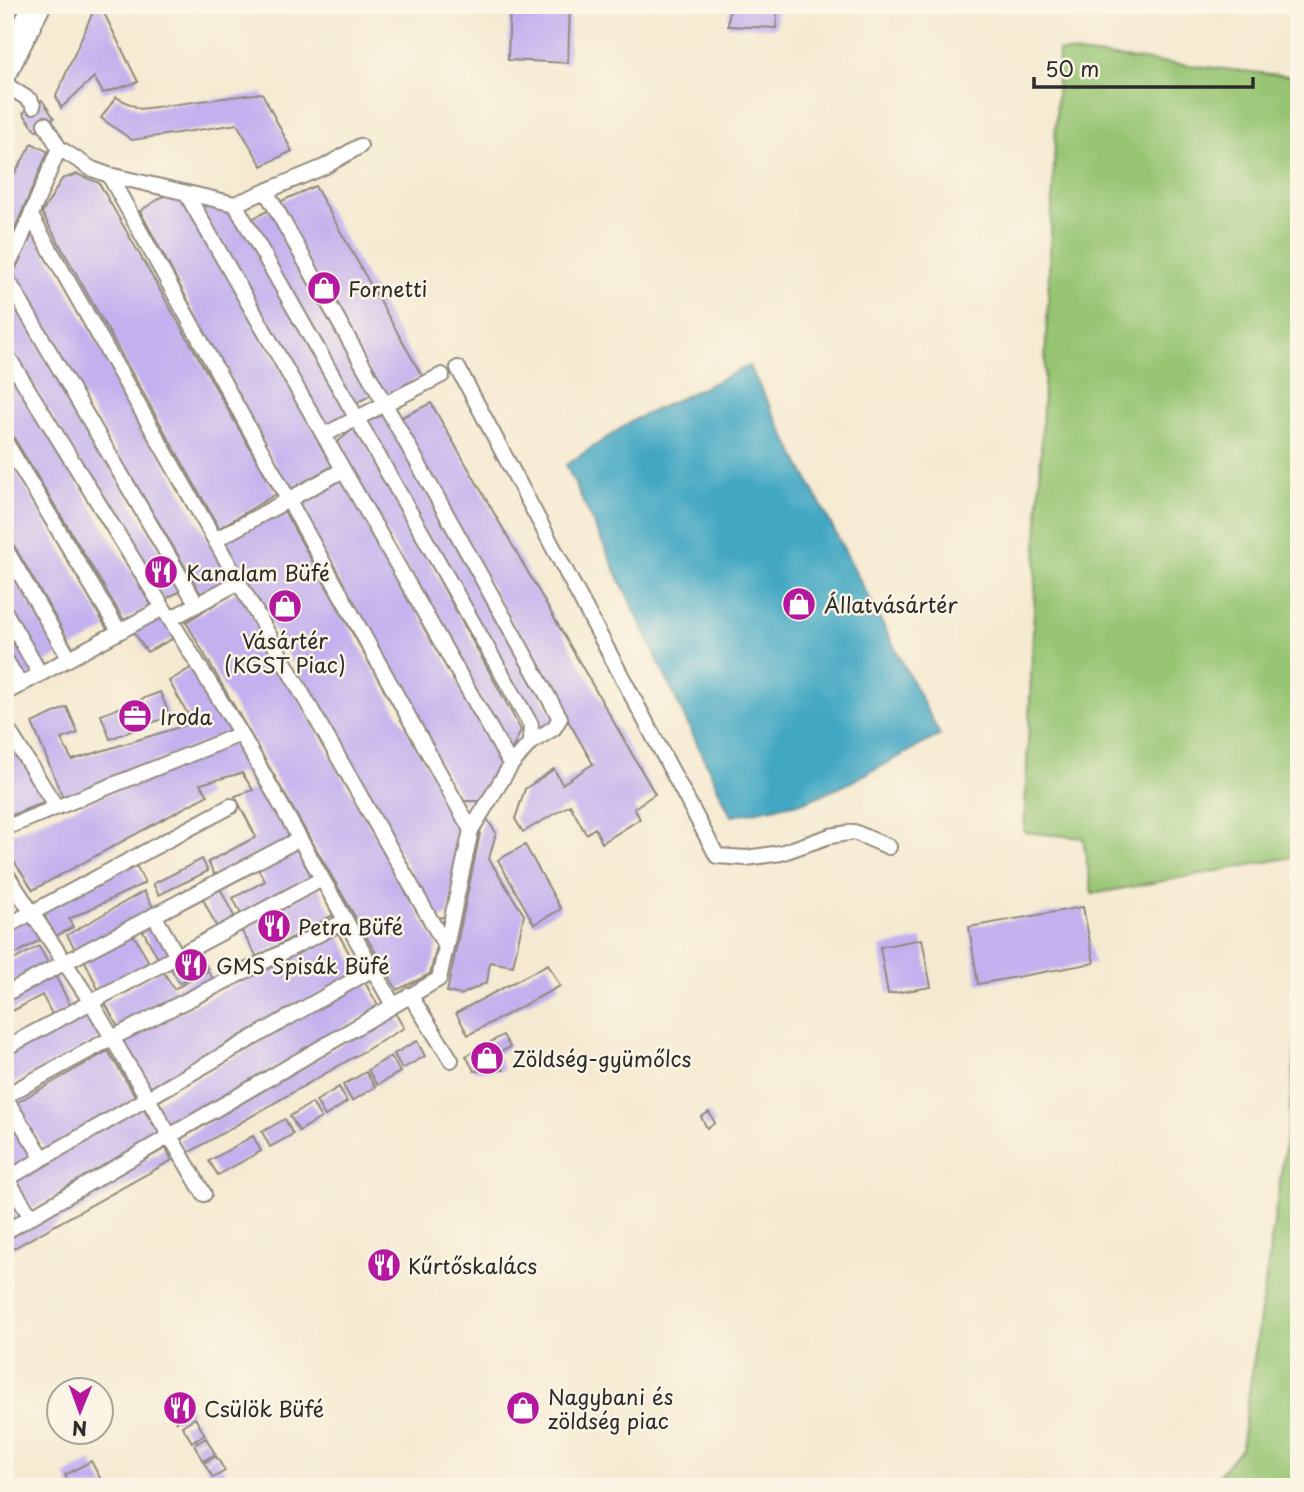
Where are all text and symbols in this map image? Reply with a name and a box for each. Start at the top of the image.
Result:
scale bar [1034,46,1253,90]
text: 50 m [1045,52,1099,84]
shop icon: Fornetti [305,269,343,307]
place label: Fornetti [348,272,427,304]
restaurant icon: Kanalam Büfé [142,553,180,591]
place label: Kanalam Büfé [186,556,330,588]
shop icon: Állatvásártér [780,585,818,623]
shop icon: Vásártér (KGST Piac) [266,587,304,625]
place label: Állatvásártér [824,588,958,620]
place label: Vásártér (KGST Piac) [224,624,346,680]
office icon: Iroda [116,697,154,735]
place label: Iroda [160,700,212,732]
restaurant icon: Petra Büfé [255,907,293,945]
place label: Petra Büfé [298,910,403,942]
restaurant icon: GMS Spisák Büfé [172,946,210,984]
place label: GMS Spisák Büfé [216,949,390,981]
shop icon: Zöldség-gyümőlcs [468,1039,506,1077]
place label: Zöldség-gyümőlcs [512,1042,691,1074]
restaurant icon: Kűrtőskalács [365,1246,403,1284]
place label: Kűrtőskalács [408,1249,537,1281]
north arrow [46,1376,116,1446]
place label: Nagybani és zöldség piac [548,1380,673,1436]
restaurant icon: Csülök Büfé [161,1389,199,1427]
shop icon: Nagybani és zöldség piac [504,1389,542,1427]
place label: Csülök Büfé [204,1392,324,1424]
text: N [72,1415,87,1443]

